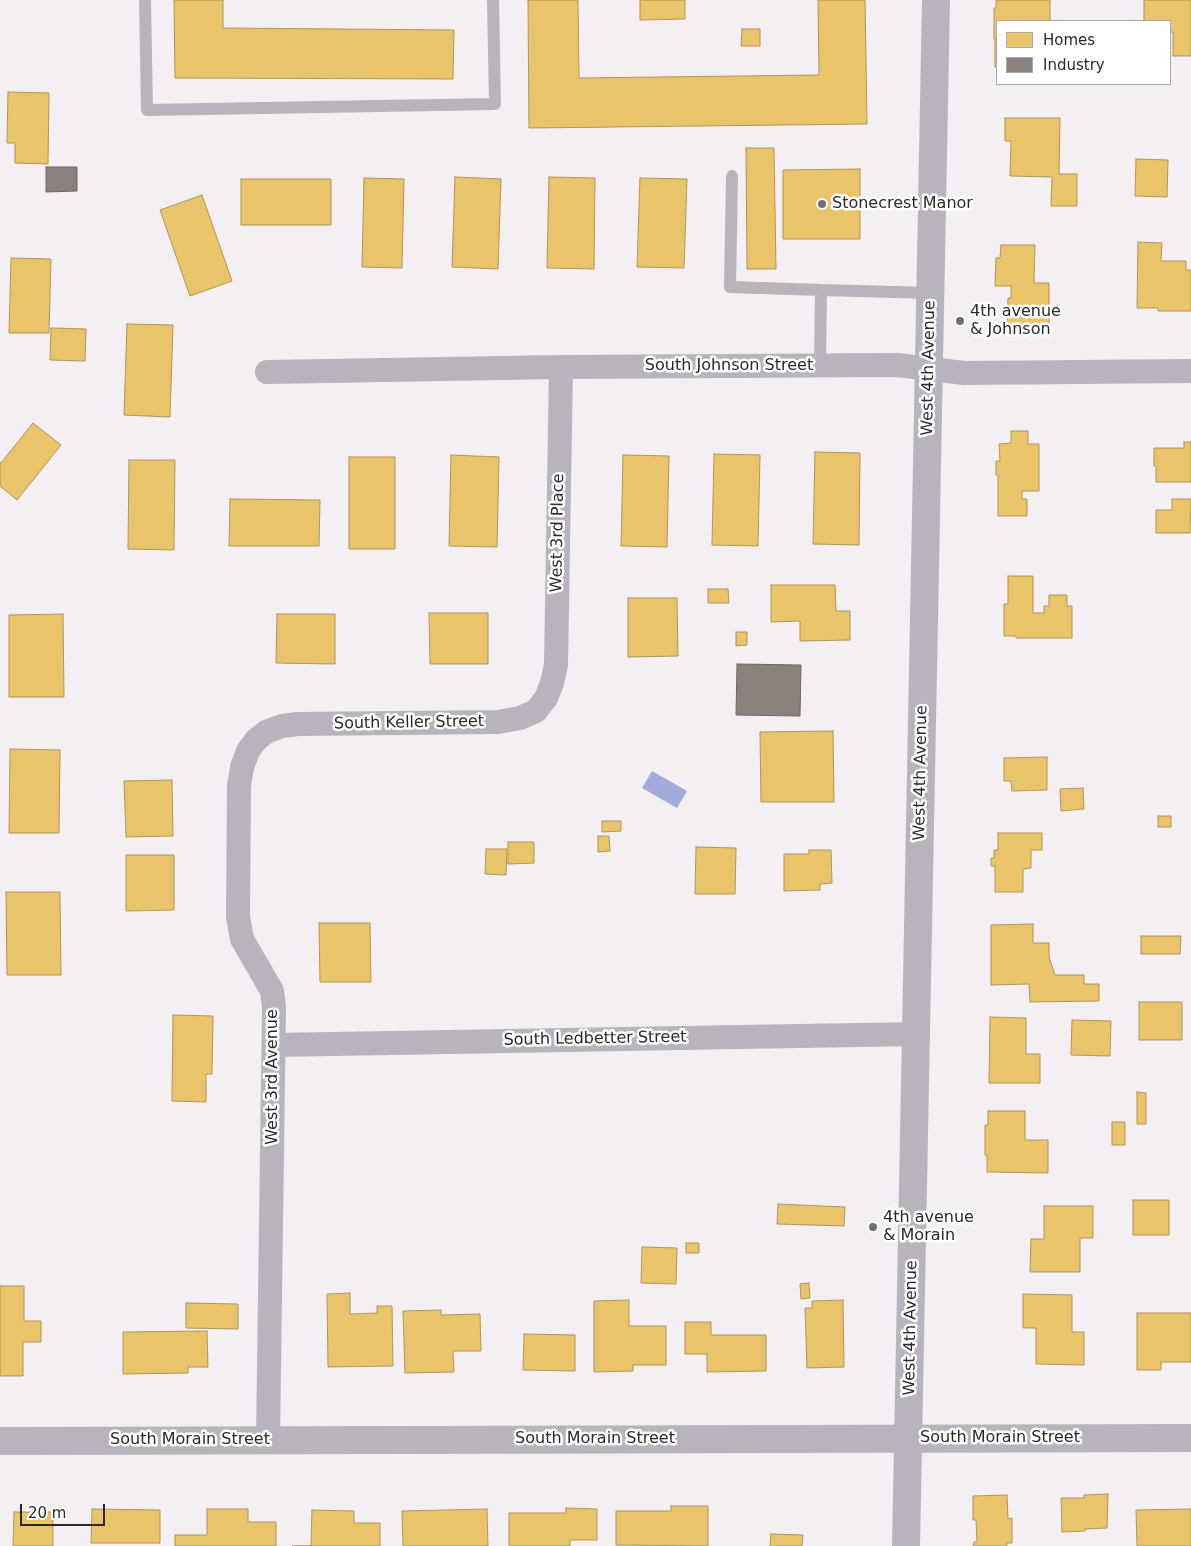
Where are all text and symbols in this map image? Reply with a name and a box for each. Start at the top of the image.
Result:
legend [996,20,1171,85]
text: Homes [1043,31,1095,49]
text: Industry [1043,56,1105,74]
place label: Stonecrest Manor [832,194,973,214]
marker: Stonecrest Manor [816,198,828,210]
street label: West 4th Avenue [918,300,940,436]
place label: 4th avenue & Johnson [970,302,1061,340]
marker: 4th avenue & Johnson [954,315,966,327]
street label: South Johnson Street [645,356,813,376]
street label: West 3rd Place [547,474,569,592]
street label: West 4th Avenue [910,705,932,841]
street label: South Keller Street [334,712,484,734]
street label: West 3rd Avenue [263,1009,283,1145]
street label: South Ledbetter Street [503,1028,687,1050]
place label: 4th avenue & Morain [883,1208,974,1246]
marker: 4th avenue & Morain [867,1221,879,1233]
street label: West 4th Avenue [900,1260,922,1396]
street label: South Morain Street [920,1428,1080,1448]
street label: South Morain Street [515,1429,675,1449]
street label: South Morain Street [110,1430,270,1450]
scale bar [22,1494,108,1526]
text: 20 m [28,1504,66,1522]

